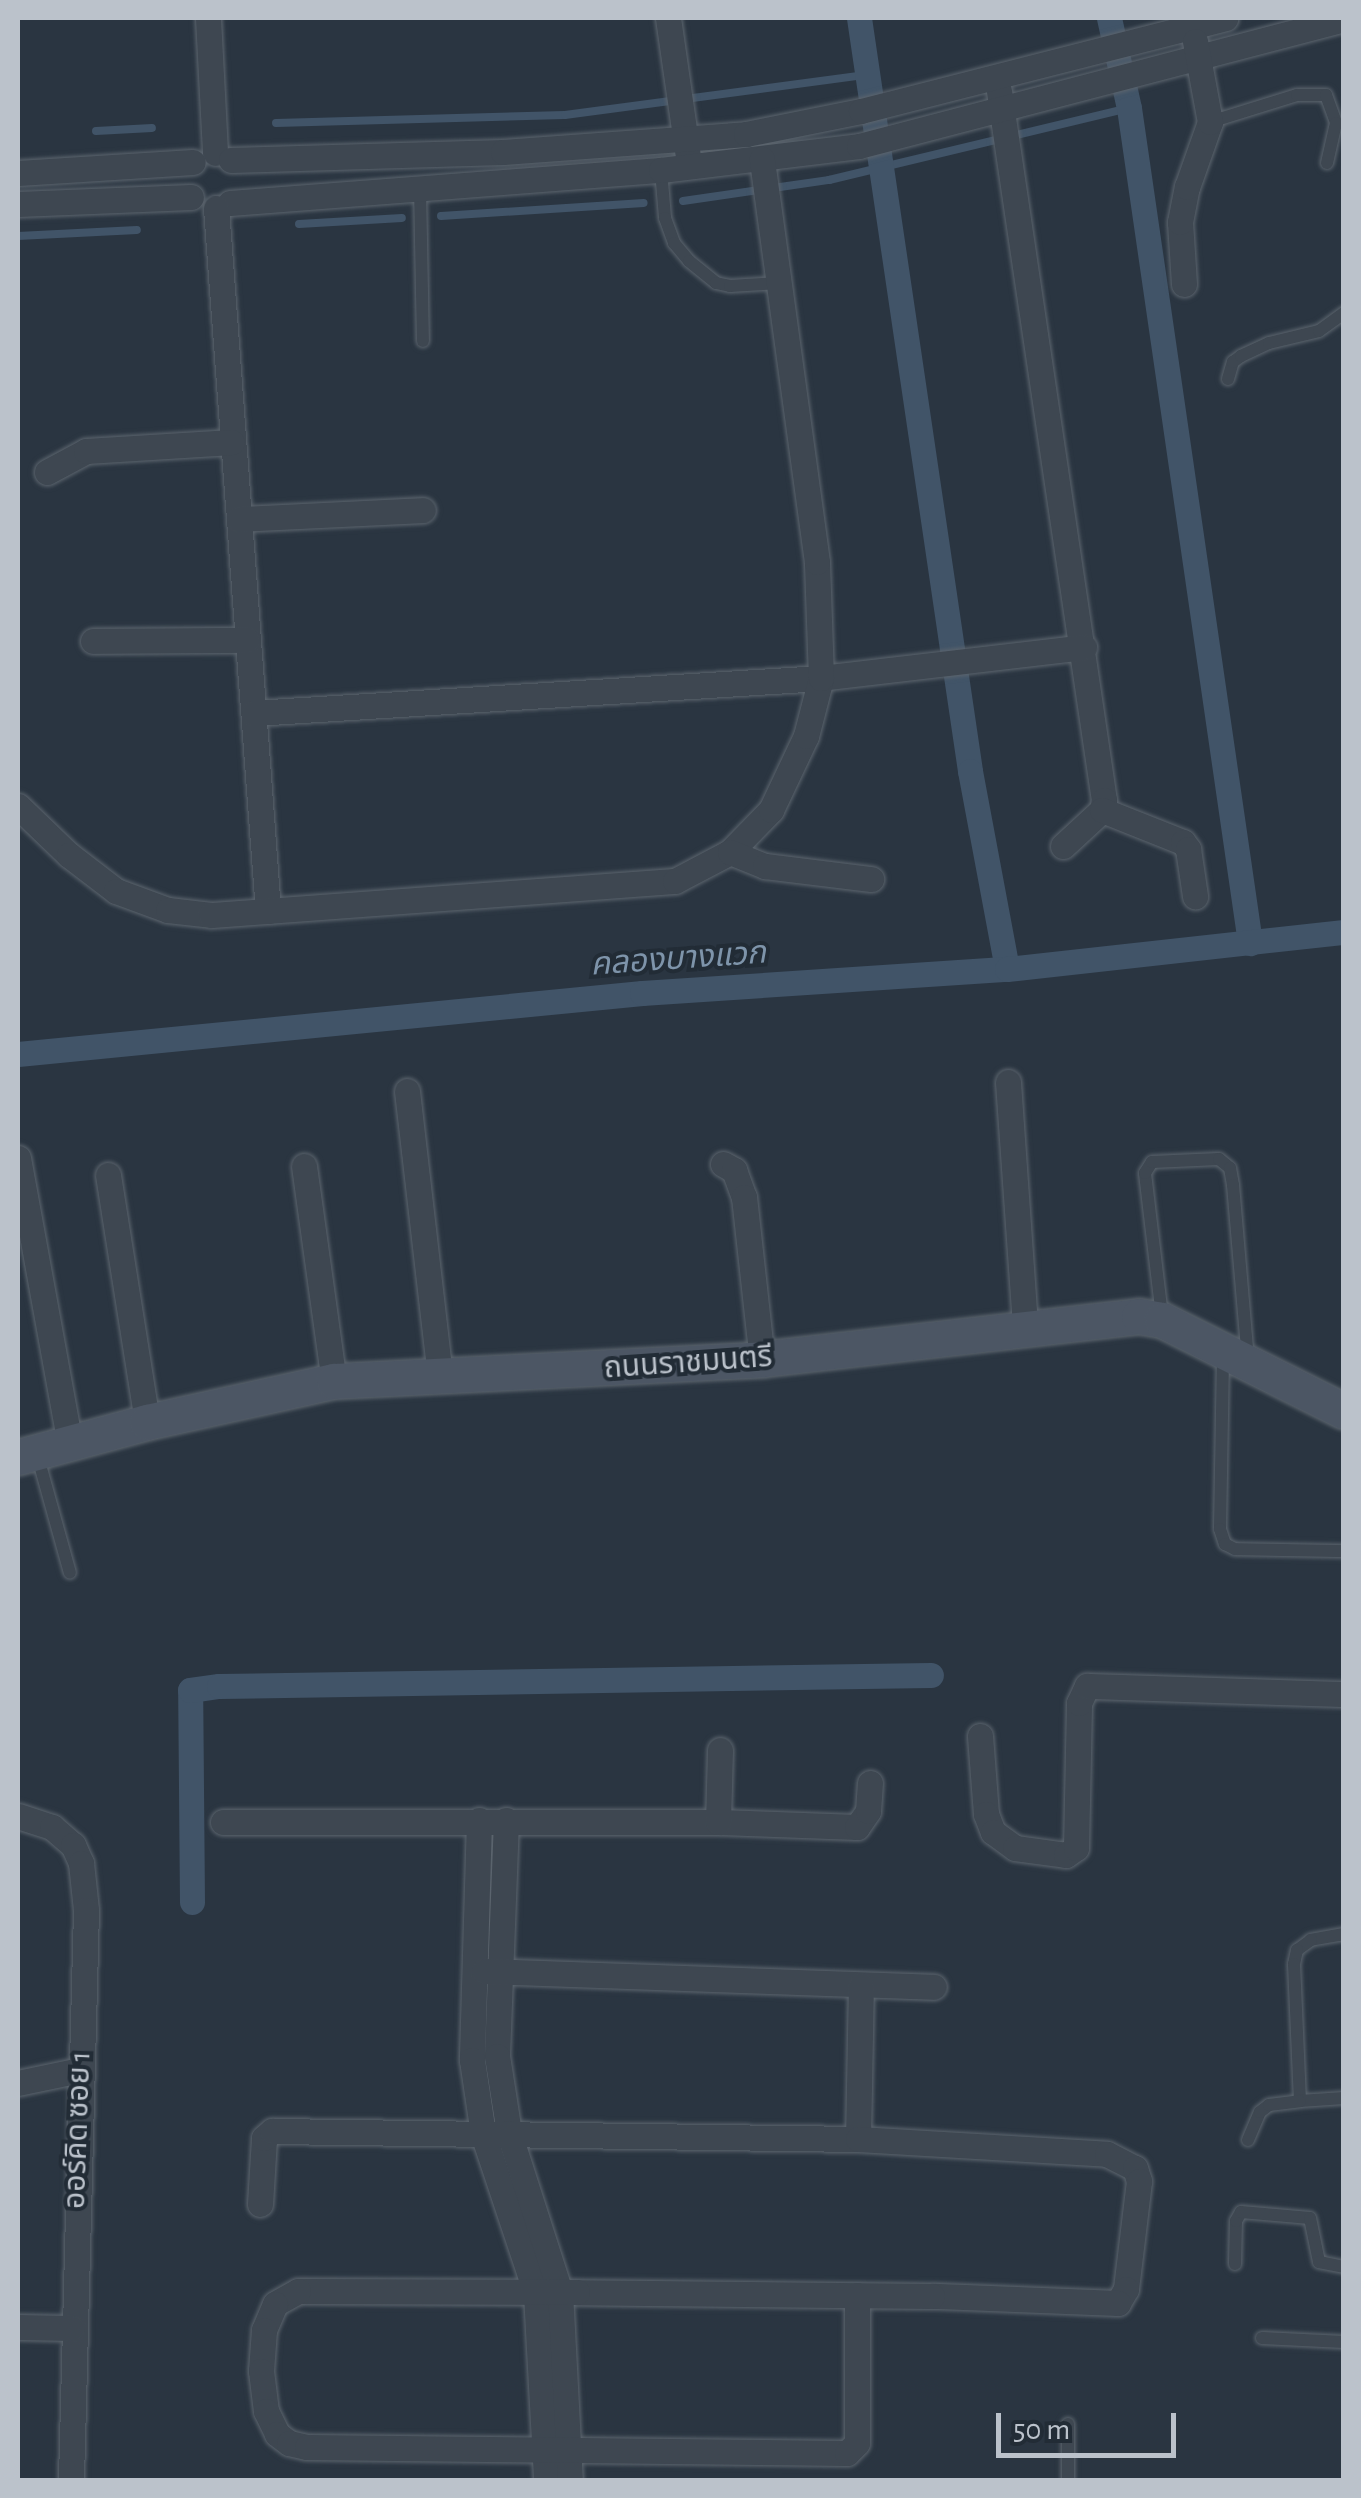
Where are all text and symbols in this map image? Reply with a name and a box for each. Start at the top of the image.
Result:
water label: คลองบางแวก [589,934,767,984]
street label: ถนนราชมนตรี [603,1339,773,1387]
street label: ออร์คิด ซอย 1 [57,2050,99,2210]
scale bar [1001,2393,1181,2455]
text: 50 m [1013,2415,1070,2445]

